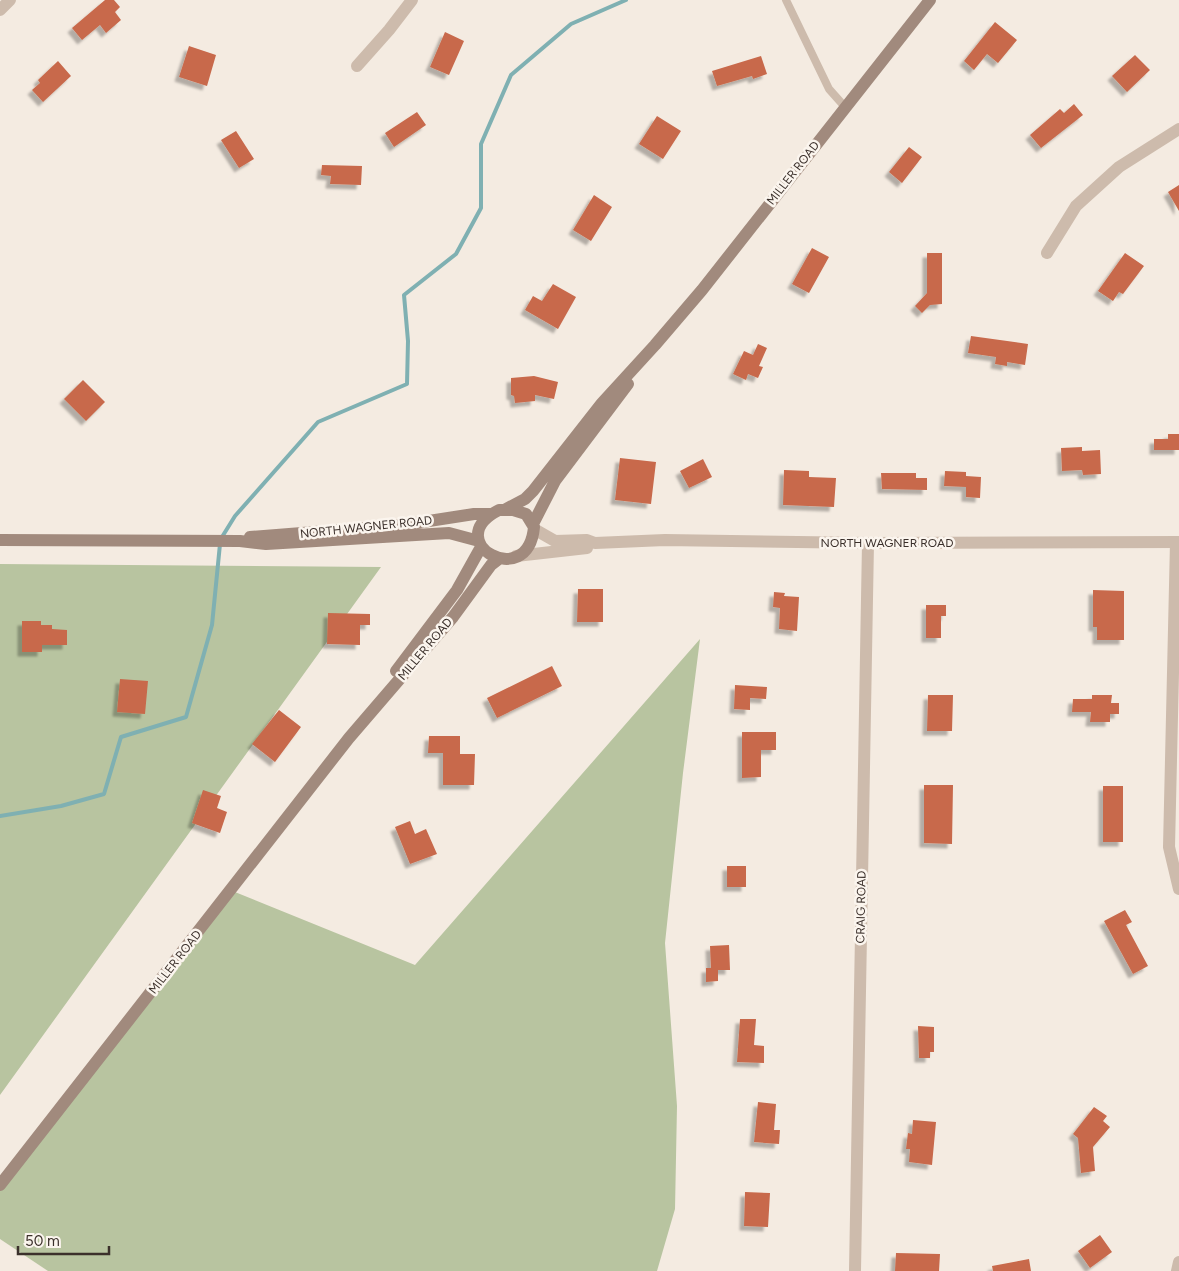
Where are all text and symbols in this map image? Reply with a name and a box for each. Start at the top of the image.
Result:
street label: MILLER ROAD [764,138,822,208]
street label: NORTH WAGNER ROAD [299,513,433,541]
street label: NORTH WAGNER ROAD [821,536,953,550]
street label: MILLER ROAD [395,615,455,683]
street label: CRAIG ROAD [853,870,869,944]
street label: MILLER ROAD [146,927,204,997]
scale bar [18,1224,109,1256]
text: 50 m [25,1232,60,1250]

